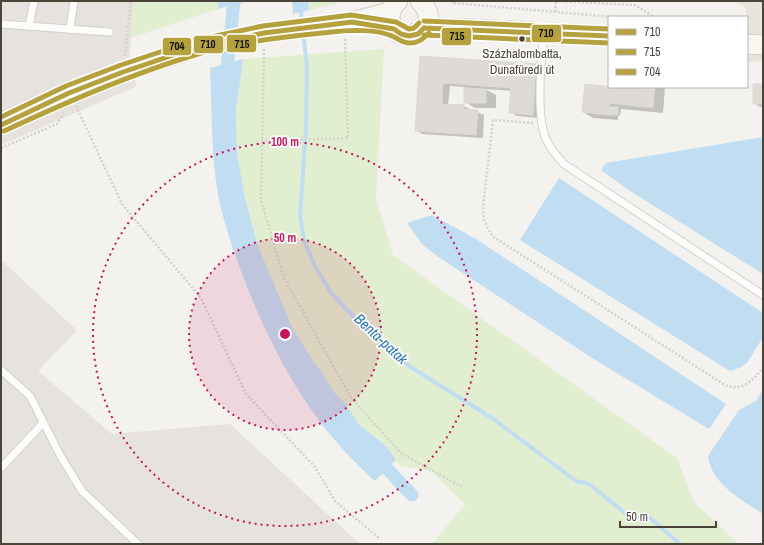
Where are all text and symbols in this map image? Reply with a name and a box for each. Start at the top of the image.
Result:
legend [608,16,748,88]
line badge: 710 [531,24,562,43]
text: 710 [644,24,660,40]
text: 710 [538,26,554,40]
line badge: 715 [441,27,472,46]
text: 715 [449,29,465,43]
line badge: 715 [226,34,257,53]
marker: Százhalombatta, Dunafüredi út [517,34,527,44]
line badge: 710 [193,35,224,54]
line badge: 704 [162,37,192,56]
text: 710 [200,37,216,51]
text: 715 [234,37,250,51]
text: 704 [169,39,185,53]
text: 715 [644,44,661,60]
place label: Százhalombatta, Dunafüredi út [482,45,562,78]
text: 704 [644,64,661,80]
text: 100 m [271,134,299,150]
text: 50 m [274,230,296,246]
water label: Benta-patak [350,308,413,370]
centre of rings [278,327,292,341]
scale bar [620,503,716,529]
text: 50 m [626,509,648,525]

